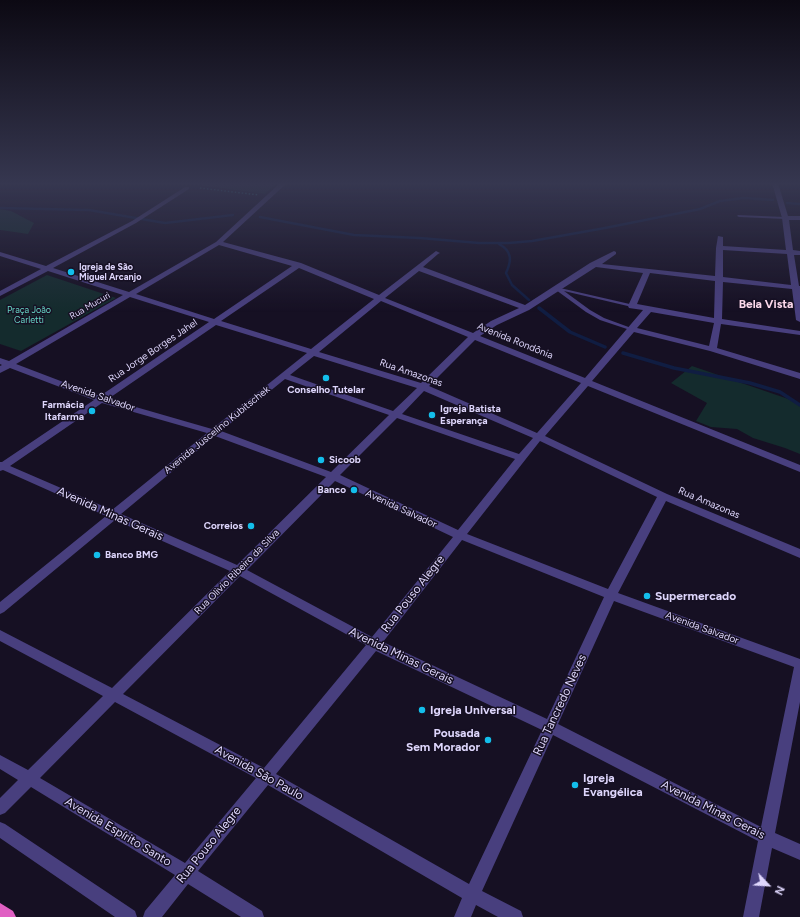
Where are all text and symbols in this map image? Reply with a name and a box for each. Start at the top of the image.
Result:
place label: Igreja de São Miguel Arcanjo [79,262,141,283]
marker: Igreja de São Miguel Arcanjo [66,267,76,277]
street label: Rua Mucuri [68,290,112,322]
district label: Bela Vista [739,297,793,311]
park label: Praça João Carletti [7,305,51,326]
street label: Rua Jorge Borges Jahel [106,317,200,385]
street label: Avenida Rondônia [475,320,555,362]
street label: Rua Amazonas [378,357,444,389]
marker: Conselho Tutelar [321,373,331,383]
street label: Avenida Salvador [60,378,136,414]
street label: Avenida Juscelino Kubitschek [162,384,272,476]
place label: Conselho Tutelar [287,384,365,396]
place label: Farmácia Itafarma [42,399,84,422]
place label: Igreja Batista Esperança [440,403,501,426]
marker: Farmácia Itafarma [87,406,97,416]
marker: Igreja Batista Esperança [427,410,437,420]
place label: Sicoob [329,454,361,466]
marker: Sicoob [316,455,326,465]
street label: Avenida Minas Gerais [55,484,165,544]
place label: Banco [318,484,346,496]
marker: Banco [349,485,359,495]
street label: Rua Amazonas [676,485,742,521]
street label: Avenida Salvador [363,487,439,531]
place label: Correios [204,520,243,532]
marker: Correios [246,521,256,531]
street label: Rua Olivio Ribeiro da Silva [192,527,282,617]
place label: Banco BMG [105,549,158,561]
marker: Banco BMG [92,550,102,560]
street label: Rua Pouso Alegre [378,552,448,636]
place label: Supermercado [655,589,736,603]
marker: Supermercado [642,591,652,601]
street label: Avenida Salvador [664,609,740,647]
street label: Avenida Minas Gerais [346,624,456,688]
street label: Rua Tancredo Neves [530,652,590,758]
place label: Igreja Universal [430,703,516,717]
marker: Igreja Universal [417,705,427,715]
place label: Pousada Sem Morador [406,726,480,754]
marker: Pousada Sem Morador [483,735,493,745]
street label: Avenida São Paulo [212,743,306,803]
place label: Igreja Evangélica [583,771,643,799]
street label: Avenida Minas Gerais [659,778,767,842]
marker: Igreja Evangélica [570,780,580,790]
street label: Avenida Espírito Santo [62,794,174,870]
street label: Rua Pouso Alegre [174,804,244,886]
north arrow [748,865,788,905]
text: N [772,884,787,897]

